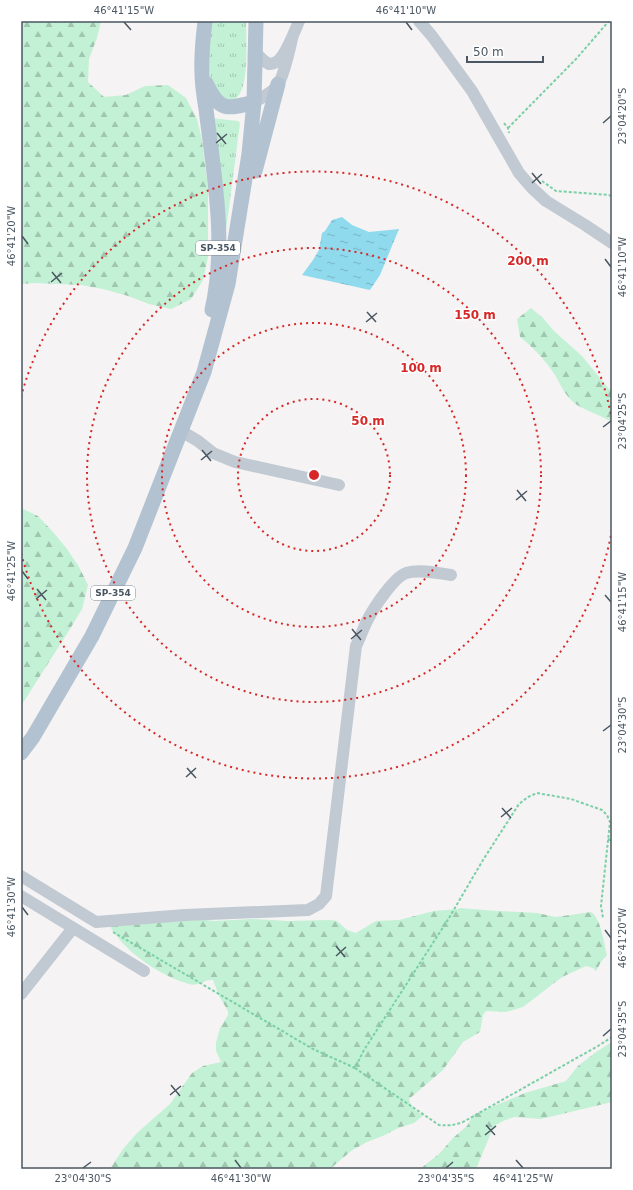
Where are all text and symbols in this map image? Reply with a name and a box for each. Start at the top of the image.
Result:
text: 46°41'15"W [94,5,154,16]
text: 46°41'10"W [376,5,436,16]
scale bar [467,38,543,64]
text: 50 m [473,45,504,59]
text: 23°04'20"S [617,88,628,144]
text: 46°41'20"W [6,206,17,266]
text: 46°41'10"W [617,237,628,297]
road number: SP-354 [196,241,240,255]
text: 200 m [507,254,549,268]
text: 150 m [454,308,496,322]
text: 100 m [400,361,442,375]
text: 23°04'25"S [617,393,628,449]
text: 50 m [351,414,385,428]
centre of rings [307,468,321,482]
text: 46°41'25"W [6,541,17,601]
text: 46°41'15"W [617,572,628,632]
road number: SP-354 [91,586,135,600]
text: 23°04'30"S [617,697,628,753]
text: 46°41'30"W [6,877,17,937]
text: 46°41'20"W [617,908,628,968]
text: 23°04'35"S [617,1001,628,1057]
text: 23°04'30"S [55,1173,111,1184]
text: 46°41'30"W [211,1173,271,1184]
text: 23°04'35"S [418,1173,474,1184]
text: 46°41'25"W [493,1173,553,1184]

